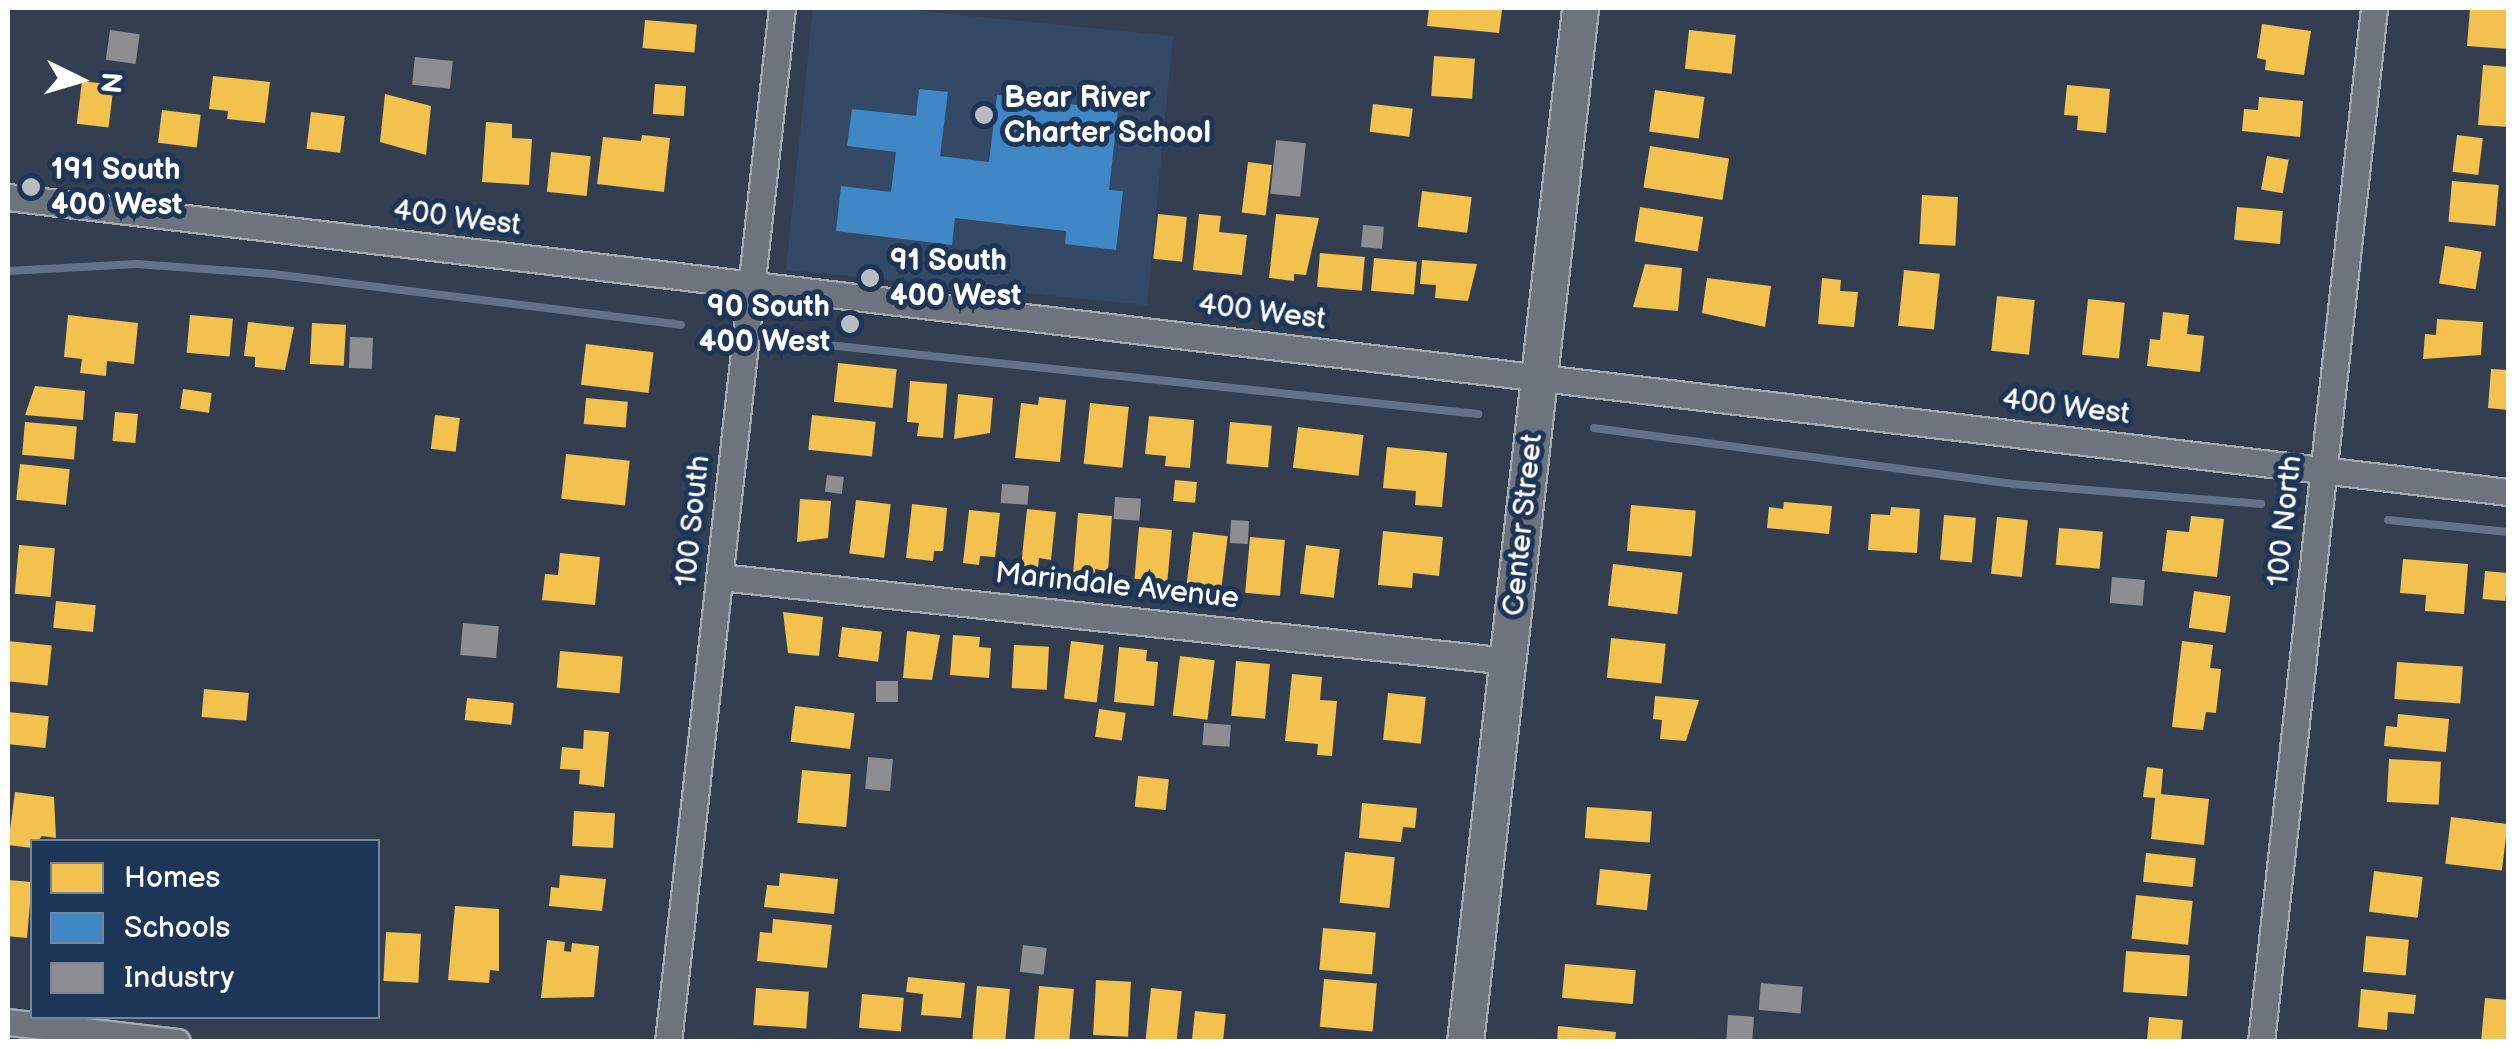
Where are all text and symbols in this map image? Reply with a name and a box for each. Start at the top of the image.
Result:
north arrow [30,30,130,130]
text: N [93,71,128,95]
place label: Bear River Charter School [1004,80,1211,150]
marker: Bear River Charter School [973,104,995,126]
place label: 191 South 400 West [51,152,182,222]
marker: 191 South 400 West [20,176,42,198]
street label: 400 West [391,192,523,244]
place label: 91 South 400 West [890,243,1021,314]
marker: 91 South 400 West [859,267,881,289]
street label: 400 West [1196,286,1328,338]
place label: 90 South 400 West [699,289,830,360]
marker: 90 South 400 West [839,313,861,335]
street label: 400 West [2000,381,2132,433]
street label: Center Street [1496,432,1550,618]
street label: 100 South [668,453,718,589]
street label: 100 North [2260,454,2310,588]
street label: Marindale Avenue [993,555,1241,617]
legend [30,839,380,1019]
text: Homes [124,860,220,896]
text: Schools [124,910,230,946]
text: Industry [124,960,234,996]

